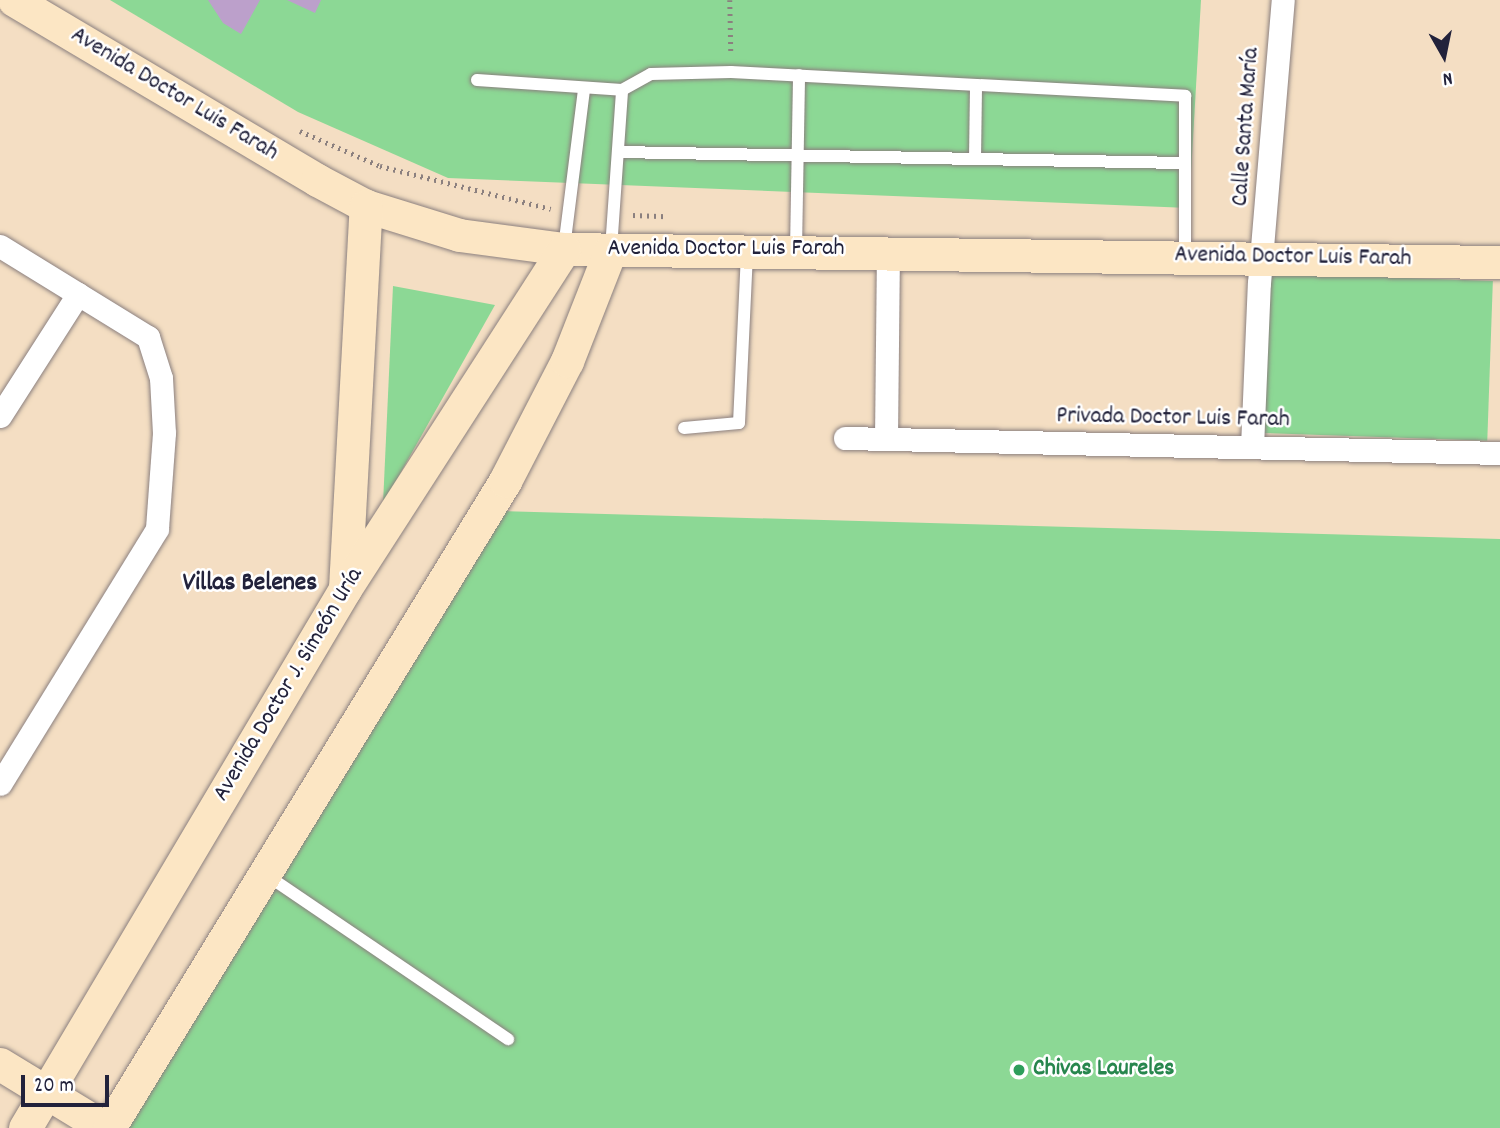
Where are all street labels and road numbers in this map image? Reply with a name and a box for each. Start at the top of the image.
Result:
street label: Avenida Doctor Luis Farah [65,22,283,168]
street label: Calle Santa María [1227,47,1267,207]
street label: Avenida Doctor Luis Farah [607,236,845,264]
street label: Avenida Doctor Luis Farah [1174,242,1412,274]
street label: Privada Doctor Luis Farah [1056,403,1290,435]
street label: Avenida Doctor J. Simeón Uría [208,563,370,807]

